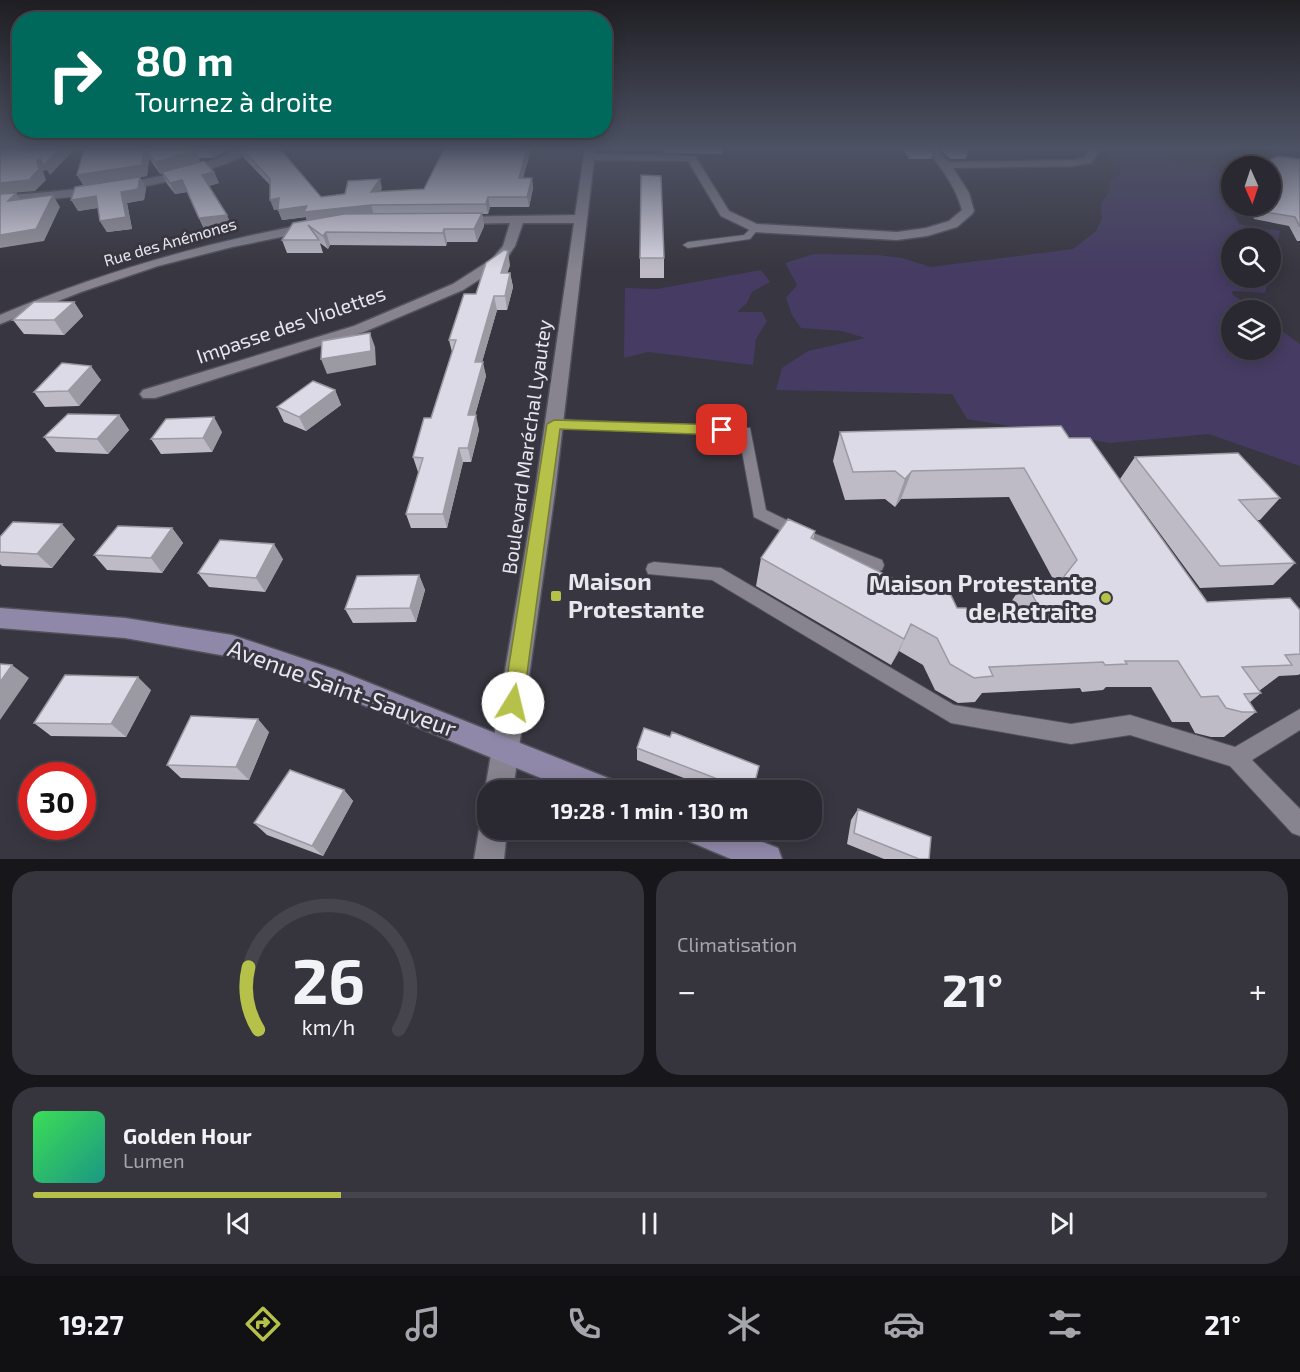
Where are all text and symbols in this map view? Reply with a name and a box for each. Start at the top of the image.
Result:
text: 80 m [135,34,234,84]
icon: right [36,36,114,114]
text: Tournez à droite [135,85,333,117]
north arrow [1221,156,1281,216]
map controls [1221,156,1281,360]
street label: Rue des Anémones [101,213,238,270]
button: search [1221,228,1281,288]
street label: Impasse des Violettes [193,280,388,368]
button: layers [1221,300,1281,360]
street label: Boulevard Maréchal Lyautey [496,318,556,576]
pin [696,404,747,455]
icon: arrive [705,413,738,446]
place label: Maison Protestante [568,566,704,623]
place label: Maison Protestante de Retraite [869,568,1094,625]
marker: Maison Protestante [549,589,563,603]
marker: Maison Protestante de Retraite [1099,591,1113,605]
street label: Avenue Saint-Sauveur [224,633,461,743]
position arrow [481,671,545,735]
speed limit sign: 30 [18,762,96,840]
text: 19:28 · 1 min · 130 m [551,797,748,823]
text: Climatisation [677,932,797,956]
text: 26 [291,942,365,1017]
text: 21° [942,962,1003,1016]
text: − [677,970,696,1010]
text: + [1249,970,1267,1010]
text: km/h [301,1014,355,1039]
text: Golden Hour [123,1122,252,1148]
text: Lumen [123,1148,185,1172]
icon: previous [222,1207,255,1240]
icon: pause [633,1207,666,1240]
icon: next [1045,1207,1078,1240]
icon: directions [242,1303,284,1345]
icon: music [402,1303,444,1345]
icon: phone [563,1303,605,1345]
icon: climate [723,1303,765,1345]
icon: car [883,1303,925,1345]
icon: filters [1044,1303,1086,1345]
text: 19:27 [59,1308,124,1340]
text: 21° [1204,1308,1241,1340]

